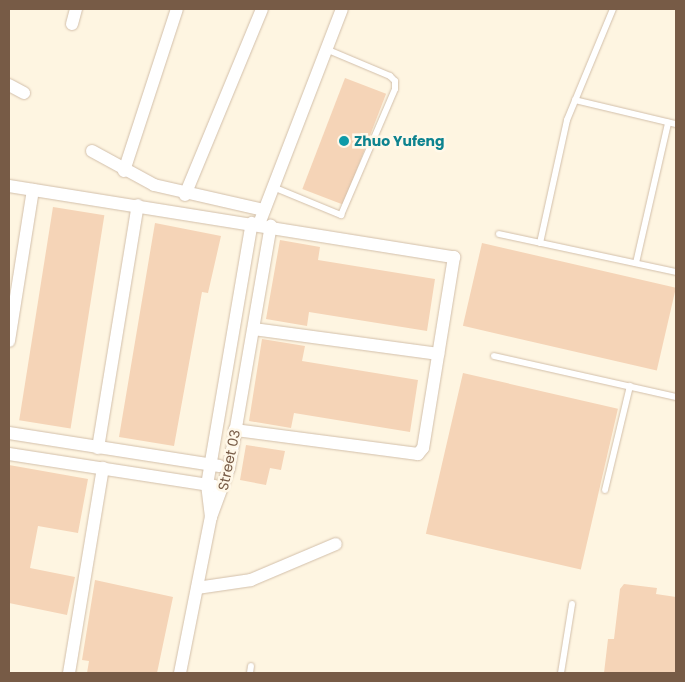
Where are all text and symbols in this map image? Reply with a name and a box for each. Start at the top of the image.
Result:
place label: Zhuo Yufeng [354,133,445,149]
marker: Zhuo Yufeng [338,135,350,147]
street label: Street 03 [214,428,244,492]

